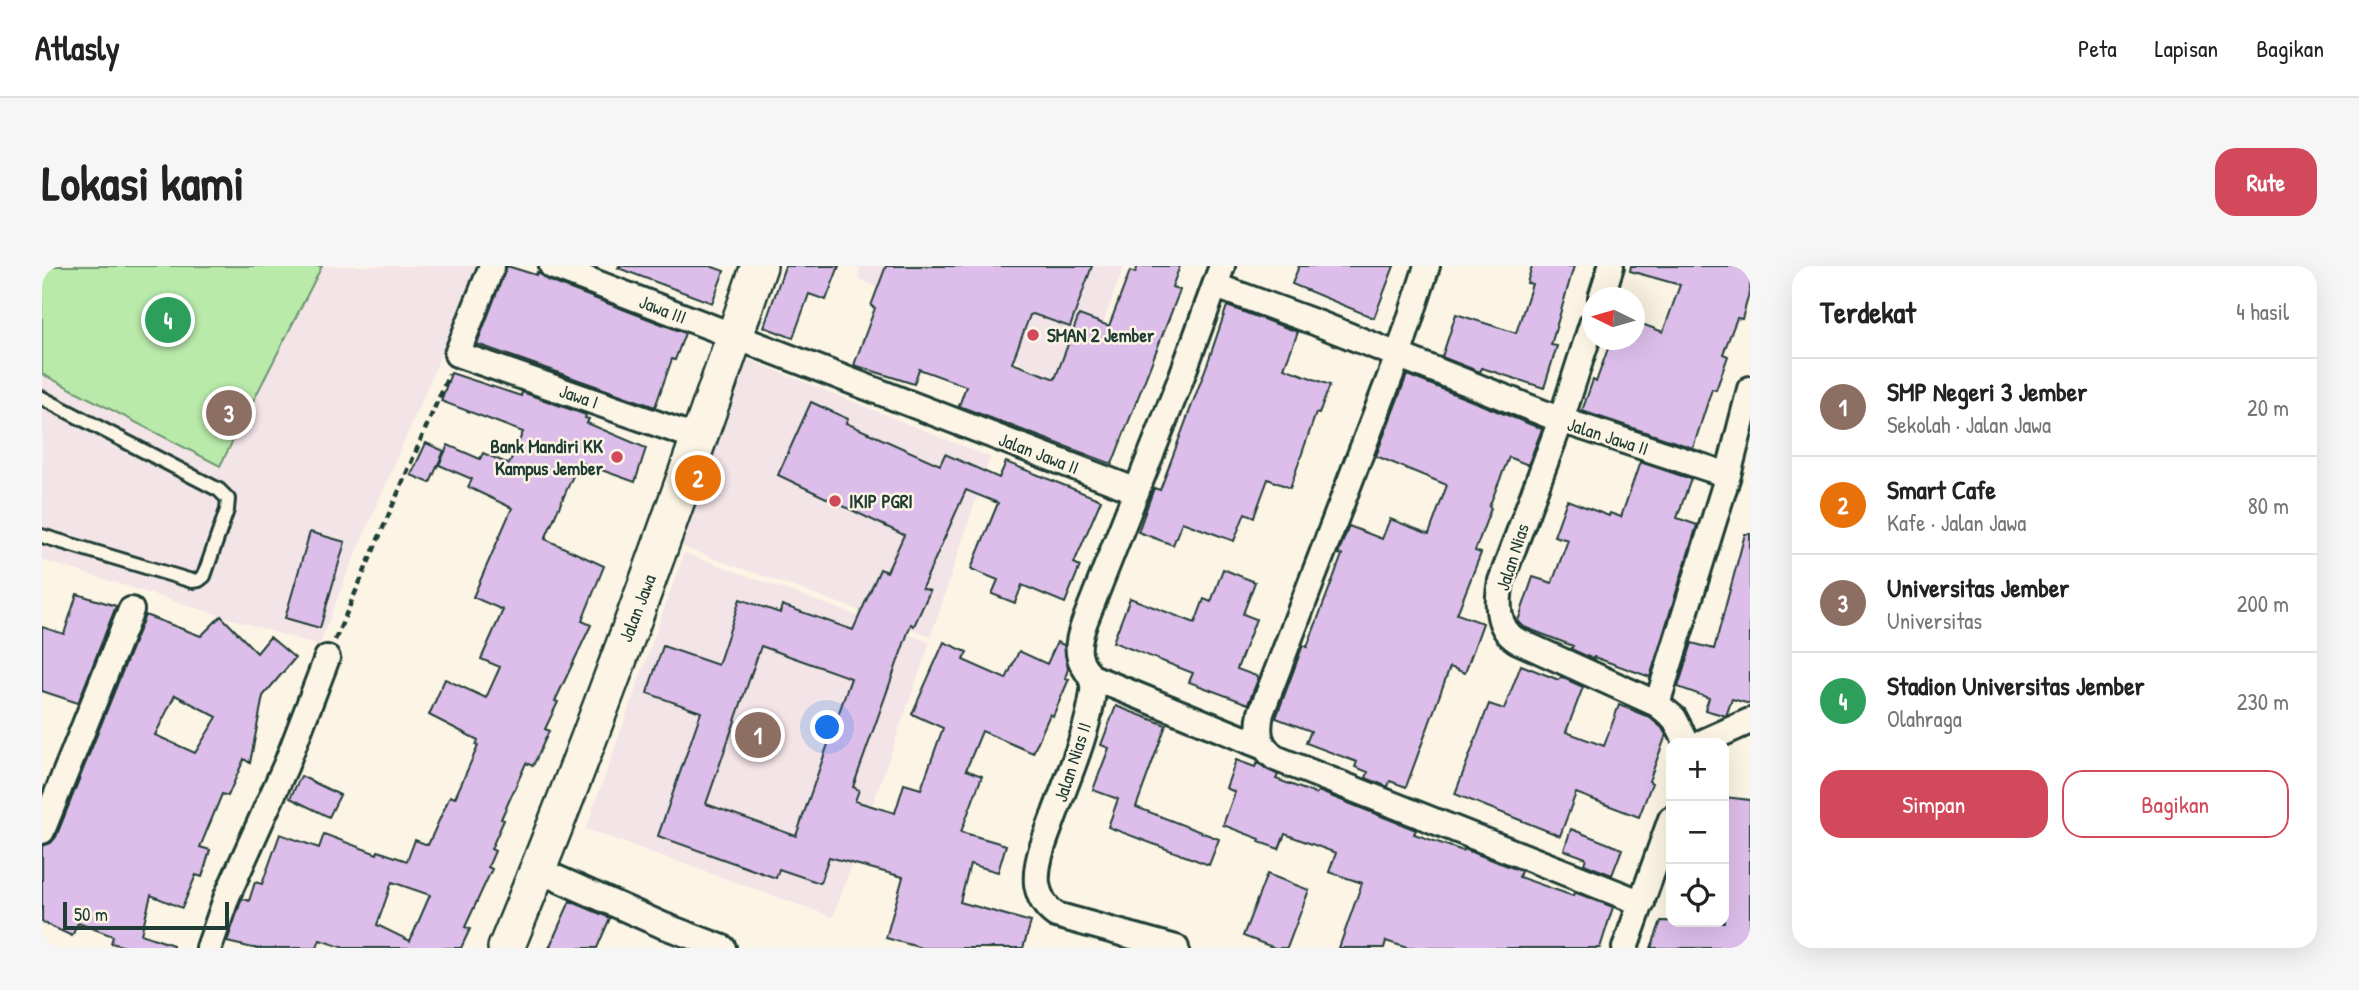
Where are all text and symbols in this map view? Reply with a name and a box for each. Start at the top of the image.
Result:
text: Atlasly [35,26,120,70]
text: Peta [2078,32,2117,64]
text: Lapisan [2155,32,2218,64]
text: Bagikan [2256,32,2324,64]
button: Rute [2215,148,2317,216]
text: Lokasi kami [42,149,244,215]
north arrow [1582,287,1645,350]
street label: Jawa III [636,288,690,330]
text: Terdekat [1820,292,1916,332]
pin: 4 [145,294,191,346]
text: 4 hasil [2236,296,2289,327]
place label: SMAN 2 Jember [1047,322,1155,348]
marker: SMAN 2 Jember [1025,327,1041,343]
text: SMP Negeri 3 Jember [1887,374,2087,409]
street label: Jawa I [556,377,602,415]
pin: 3 [206,387,252,439]
text: 1 [1839,392,1847,423]
text: 20 m [2247,392,2289,423]
text: Sekolah · Jalan Jawa [1887,409,2051,440]
street label: Jalan Jawa II [1564,411,1652,461]
street label: Jalan Jawa II [995,426,1083,480]
place label: Bank Mandiri KK Kampus Jember [490,433,604,482]
marker: Bank Mandiri KK Kampus Jember [609,449,625,465]
pin: 2 [675,452,721,504]
text: Smart Cafe [1887,472,1996,507]
place label: IKIP PGRI [849,488,913,514]
text: 2 [1838,490,1848,521]
text: 80 m [2248,490,2289,521]
marker: IKIP PGRI [827,493,843,509]
text: Kafe · Jalan Jawa [1887,507,2026,538]
street label: Jalan Nias [1489,520,1535,594]
street label: Jalan Jawa [612,570,662,646]
text: Universitas Jember [1887,570,2069,605]
text: 3 [1838,588,1848,619]
text: 200 m [2237,588,2289,619]
text: Universitas [1887,605,1982,636]
text: Stadion Universitas Jember [1887,668,2145,703]
text: 4 [1839,686,1847,717]
text: 230 m [2237,686,2289,717]
text: Olahraga [1887,703,1962,734]
pin: 1 [735,709,781,761]
your location [810,710,844,744]
street label: Jalan Nias II [1047,719,1097,805]
map controls [1666,738,1729,927]
button: + [1666,738,1729,801]
button: Simpan [1820,770,2048,838]
button: Bagikan [2062,770,2289,838]
button: − [1666,801,1729,864]
button: locate [1666,864,1729,927]
scale bar [63,899,229,931]
text: 50 m [74,901,108,927]

